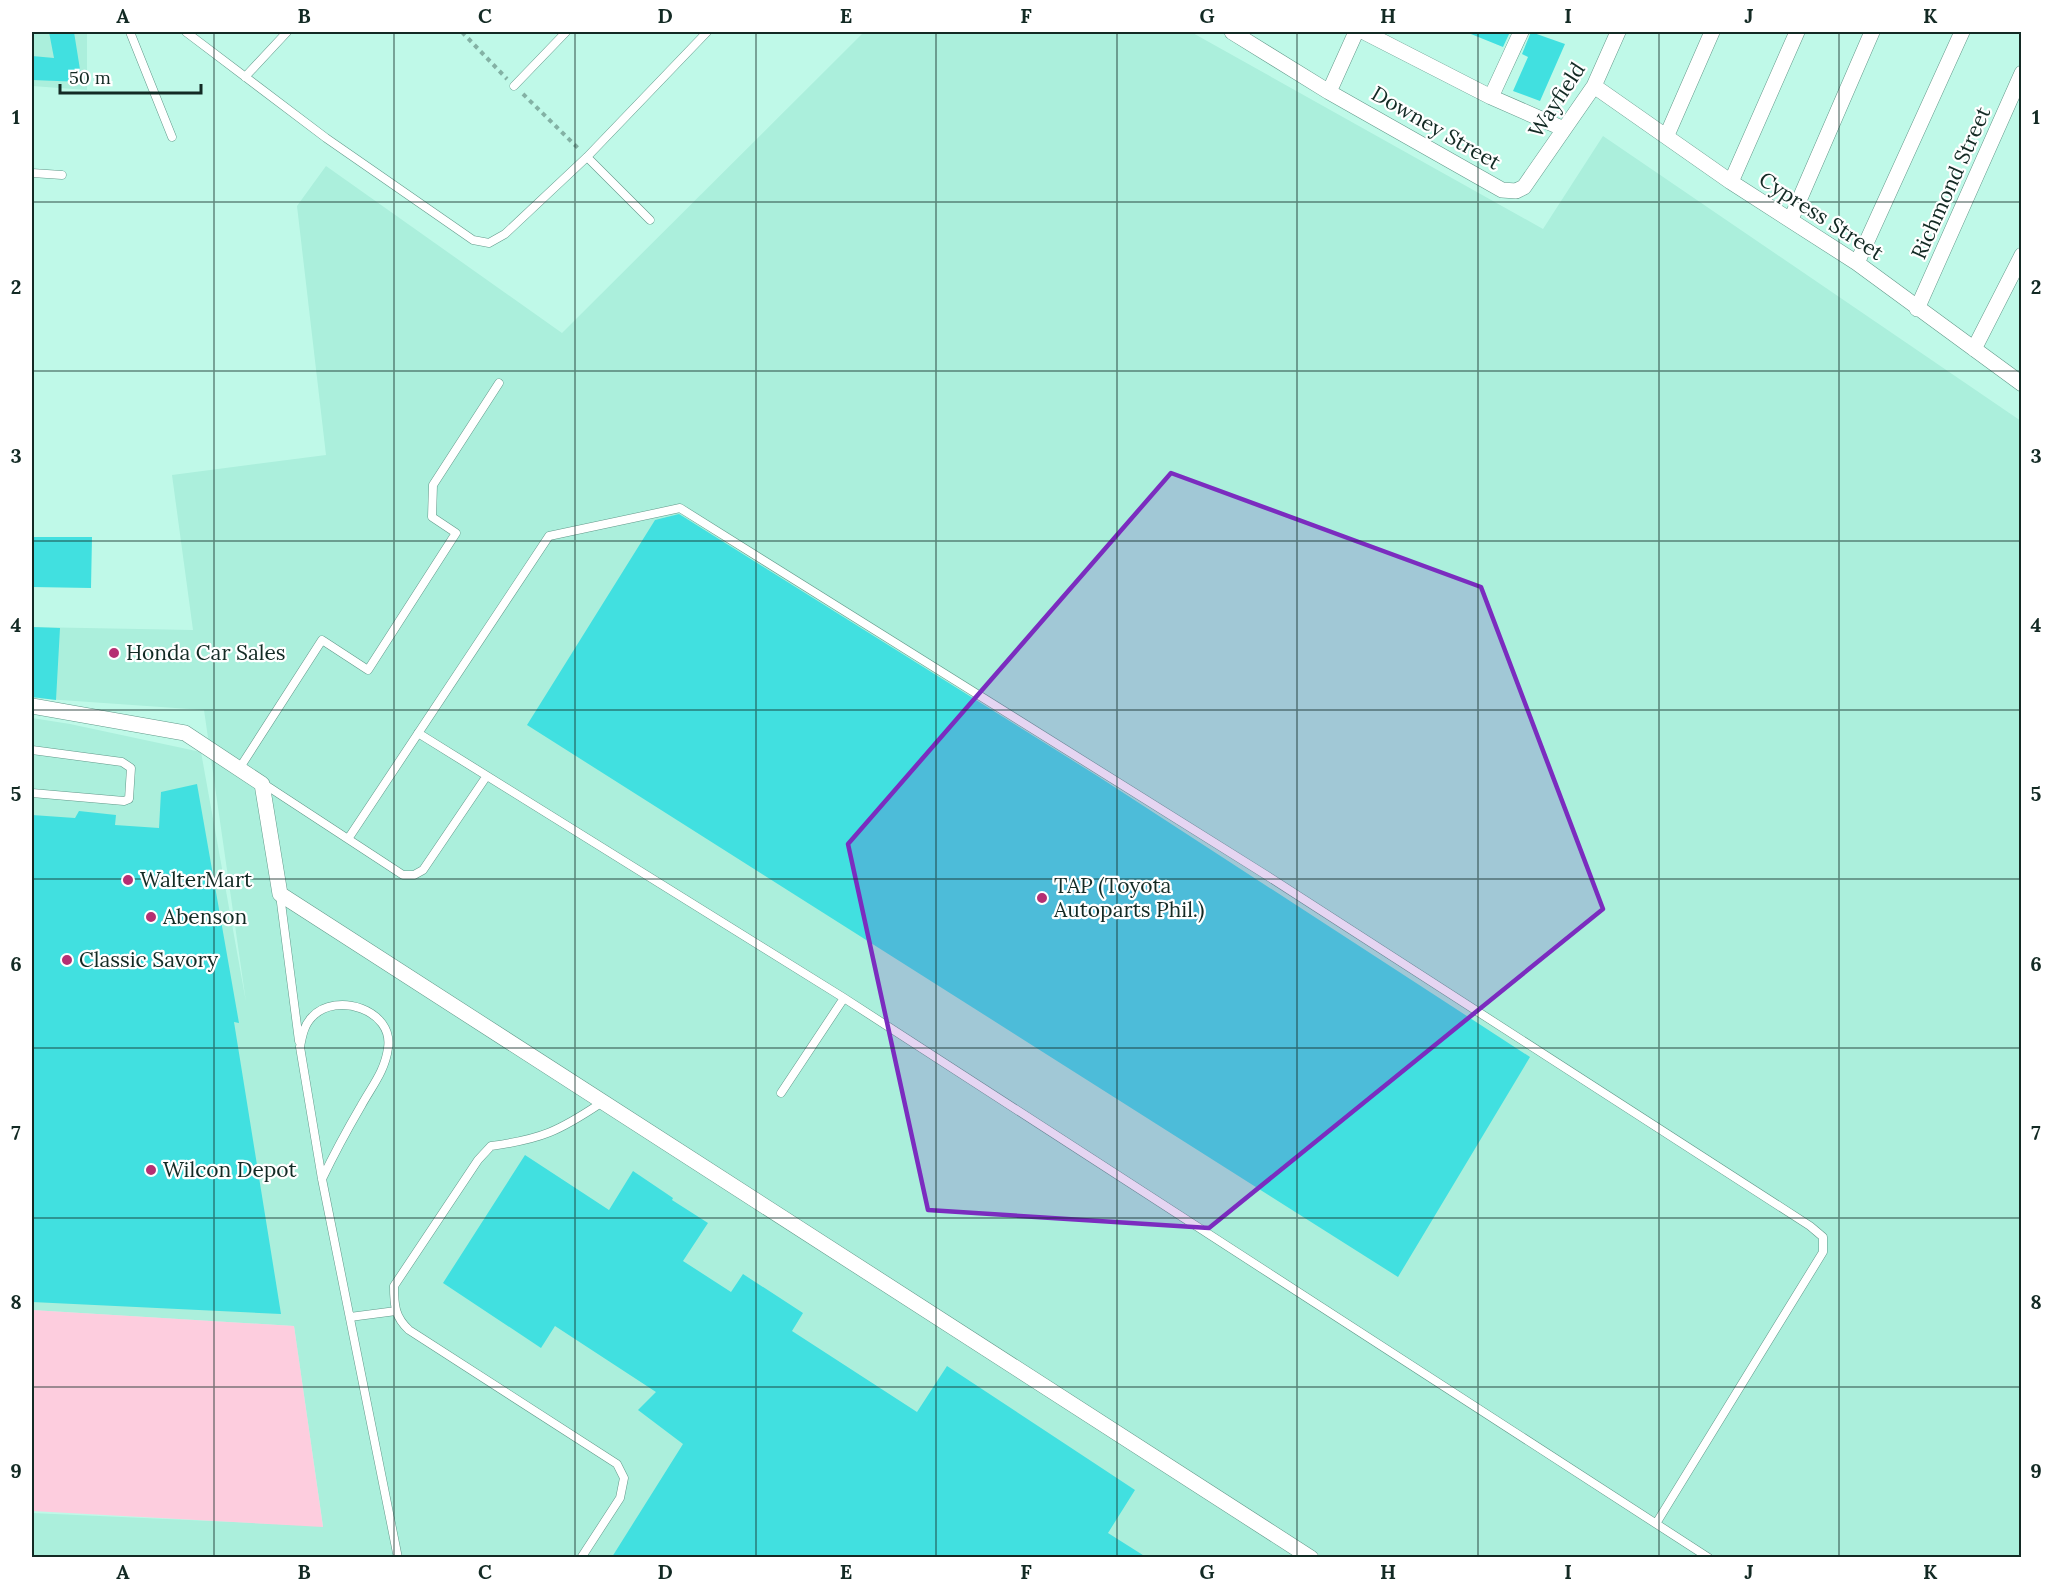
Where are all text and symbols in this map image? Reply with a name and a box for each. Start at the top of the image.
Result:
text: A [116,3,130,28]
text: B [297,3,311,28]
text: C [478,3,492,28]
text: D [657,3,673,28]
text: E [840,3,852,28]
text: F [1020,3,1032,28]
text: G [1199,3,1215,28]
text: H [1380,3,1396,28]
text: I [1564,3,1572,28]
text: J [1744,3,1754,28]
text: K [1923,3,1938,28]
scale bar [60,57,201,95]
street label: Wayfield [1522,57,1591,143]
text: 50 m [69,66,111,89]
street label: Downey Street [1367,80,1506,176]
street label: Richmond Street [1905,101,1997,263]
text: 1 [12,104,20,129]
text: 1 [2032,104,2040,129]
street label: Cypress Street [1754,165,1889,266]
text: 2 [11,274,21,299]
text: 2 [2031,274,2041,299]
text: 3 [10,443,22,468]
text: 3 [2030,443,2042,468]
text: 4 [11,612,22,637]
text: 4 [2031,612,2042,637]
place label: Honda Car Sales [126,639,286,666]
marker: Honda Car Sales [107,646,121,660]
text: 5 [11,781,22,806]
text: 5 [2031,781,2042,806]
place label: WalterMart [140,866,253,893]
place label: TAP (Toyota Autoparts Phil.) [1053,872,1204,923]
marker: WalterMart [121,873,135,887]
marker: TAP (Toyota Autoparts Phil.) [1035,891,1049,905]
place label: Abenson [162,903,248,930]
marker: Abenson [144,910,158,924]
place label: Classic Savory [79,946,218,973]
text: 6 [10,951,22,976]
text: 6 [2030,951,2042,976]
marker: Classic Savory [60,953,74,967]
text: 7 [11,1120,21,1145]
text: 7 [2031,1120,2041,1145]
place label: Wilcon Depot [163,1156,298,1183]
marker: Wilcon Depot [144,1163,158,1177]
text: 8 [10,1289,22,1314]
text: 8 [2030,1289,2042,1314]
text: 9 [10,1458,22,1483]
text: 9 [2030,1458,2042,1483]
text: A [116,1559,130,1584]
text: B [297,1559,311,1584]
text: C [478,1559,492,1584]
text: D [657,1559,673,1584]
text: E [840,1559,852,1584]
text: F [1020,1559,1032,1584]
text: G [1199,1559,1215,1584]
text: H [1380,1559,1396,1584]
text: I [1564,1559,1572,1584]
text: J [1744,1559,1754,1584]
text: K [1923,1559,1938,1584]

